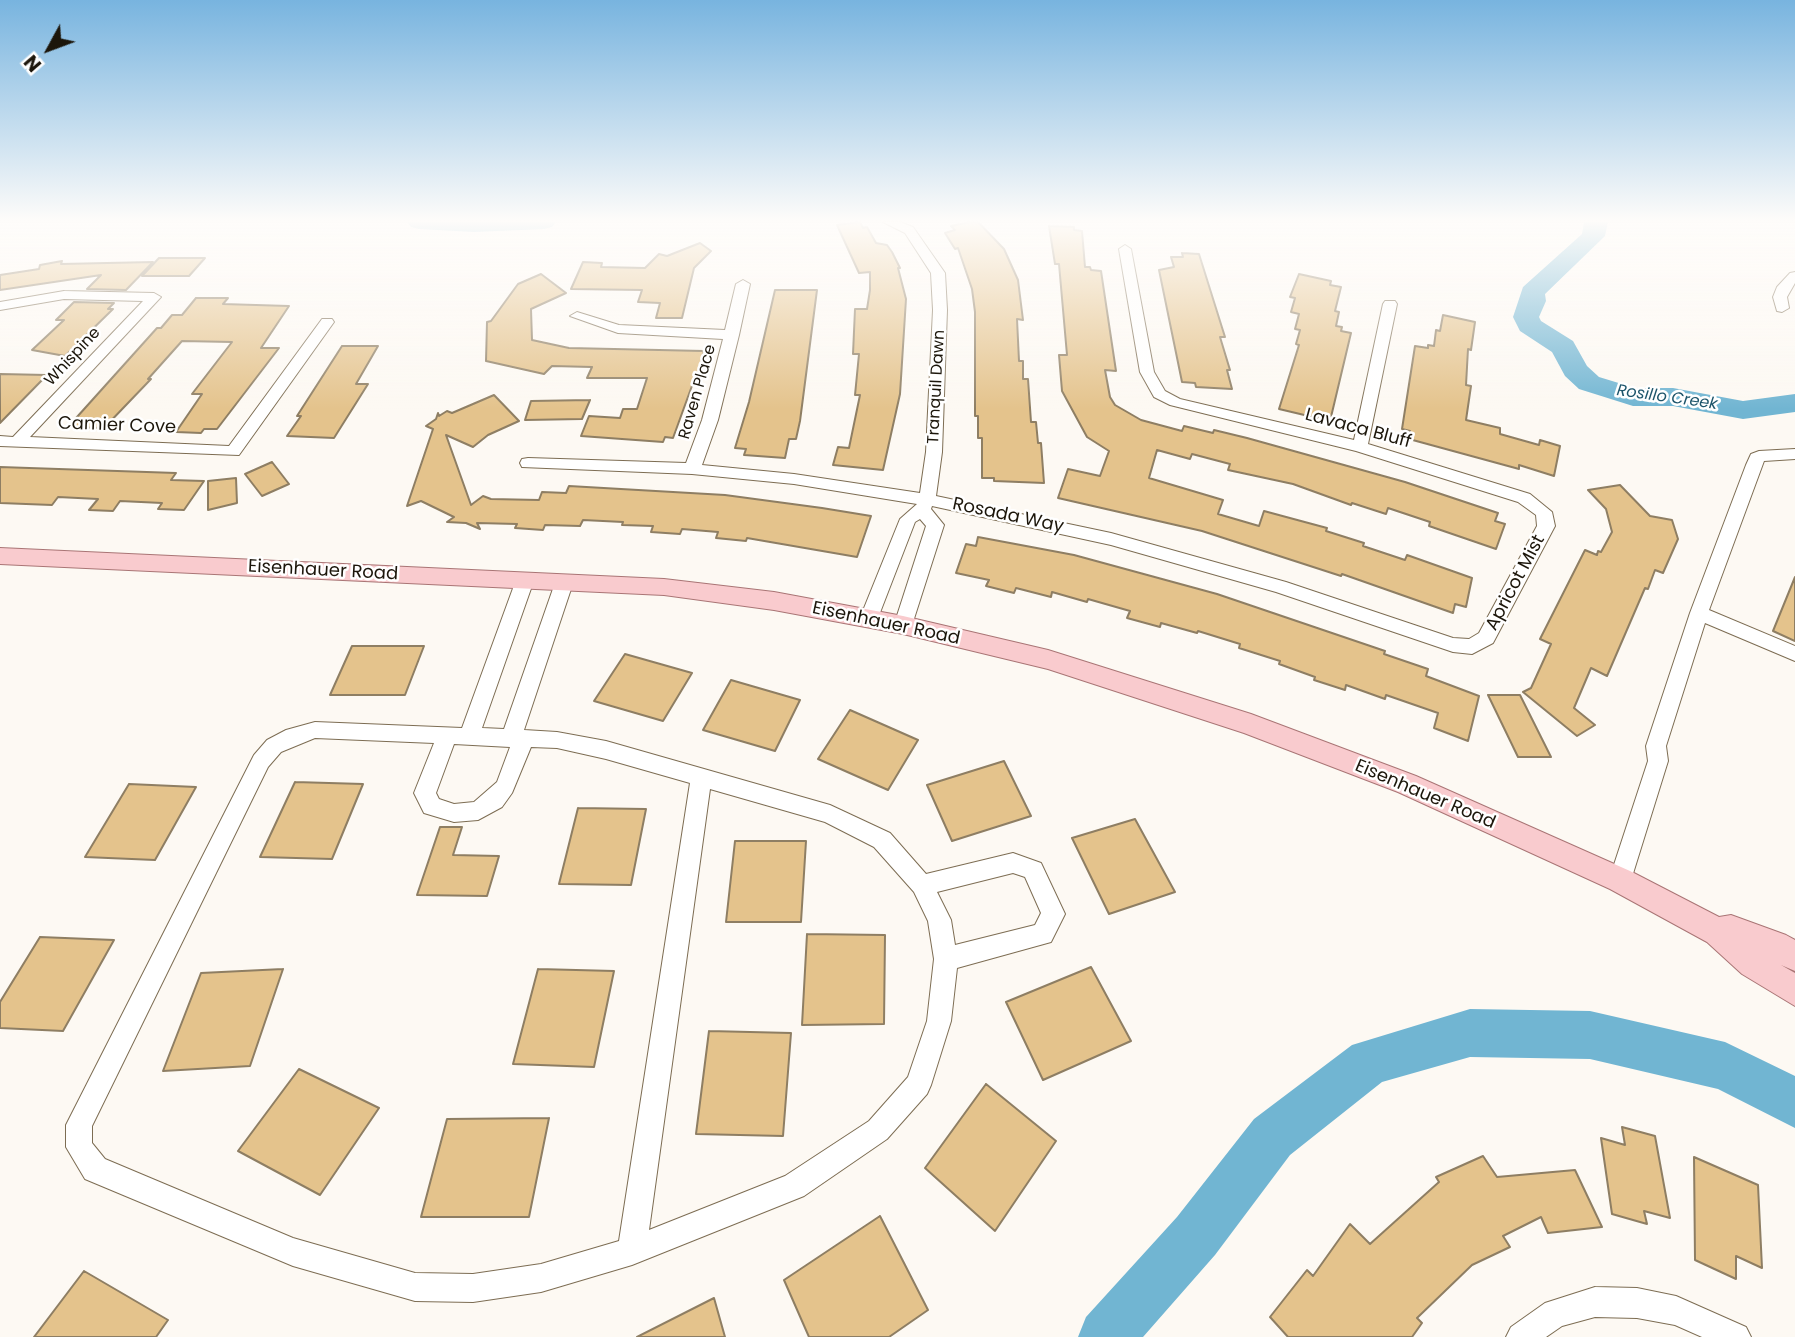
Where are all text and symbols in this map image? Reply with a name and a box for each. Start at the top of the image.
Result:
north arrow [14,14,84,84]
text: N [18,49,48,77]
street label: Whispine [41,324,105,390]
street label: Tranquil Dawn [924,329,950,445]
street label: Raven Place [675,342,721,442]
water label: Rosillo Creek [1615,381,1719,415]
street label: Lavaca Bluff [1303,404,1413,454]
street label: Camier Cove [57,413,177,439]
street label: Rosada Way [950,494,1066,538]
street label: Apricot Mist [1482,532,1550,634]
street label: Eisenhauer Road [247,556,399,586]
street label: Eisenhauer Road [810,598,962,650]
street label: Eisenhauer Road [1352,756,1498,834]

